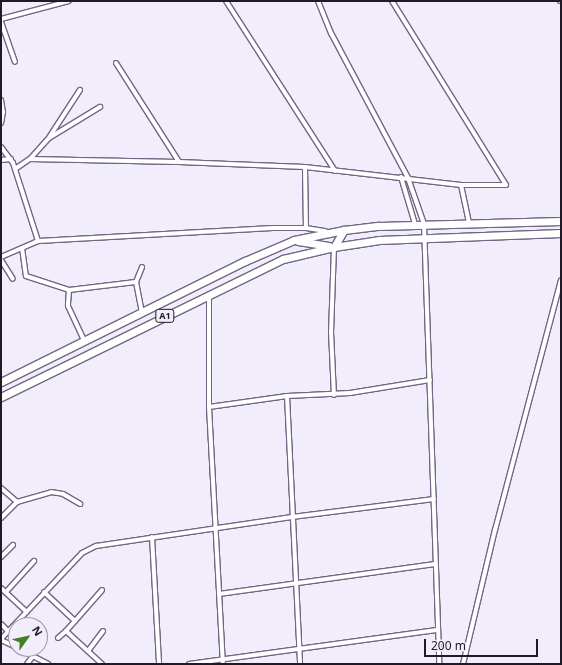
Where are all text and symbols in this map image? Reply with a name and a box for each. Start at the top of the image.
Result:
road number: A1 [155,309,175,323]
north arrow [8,617,48,657]
text: N [29,623,46,639]
scale bar [426,631,540,657]
text: 200 m [431,637,466,654]

